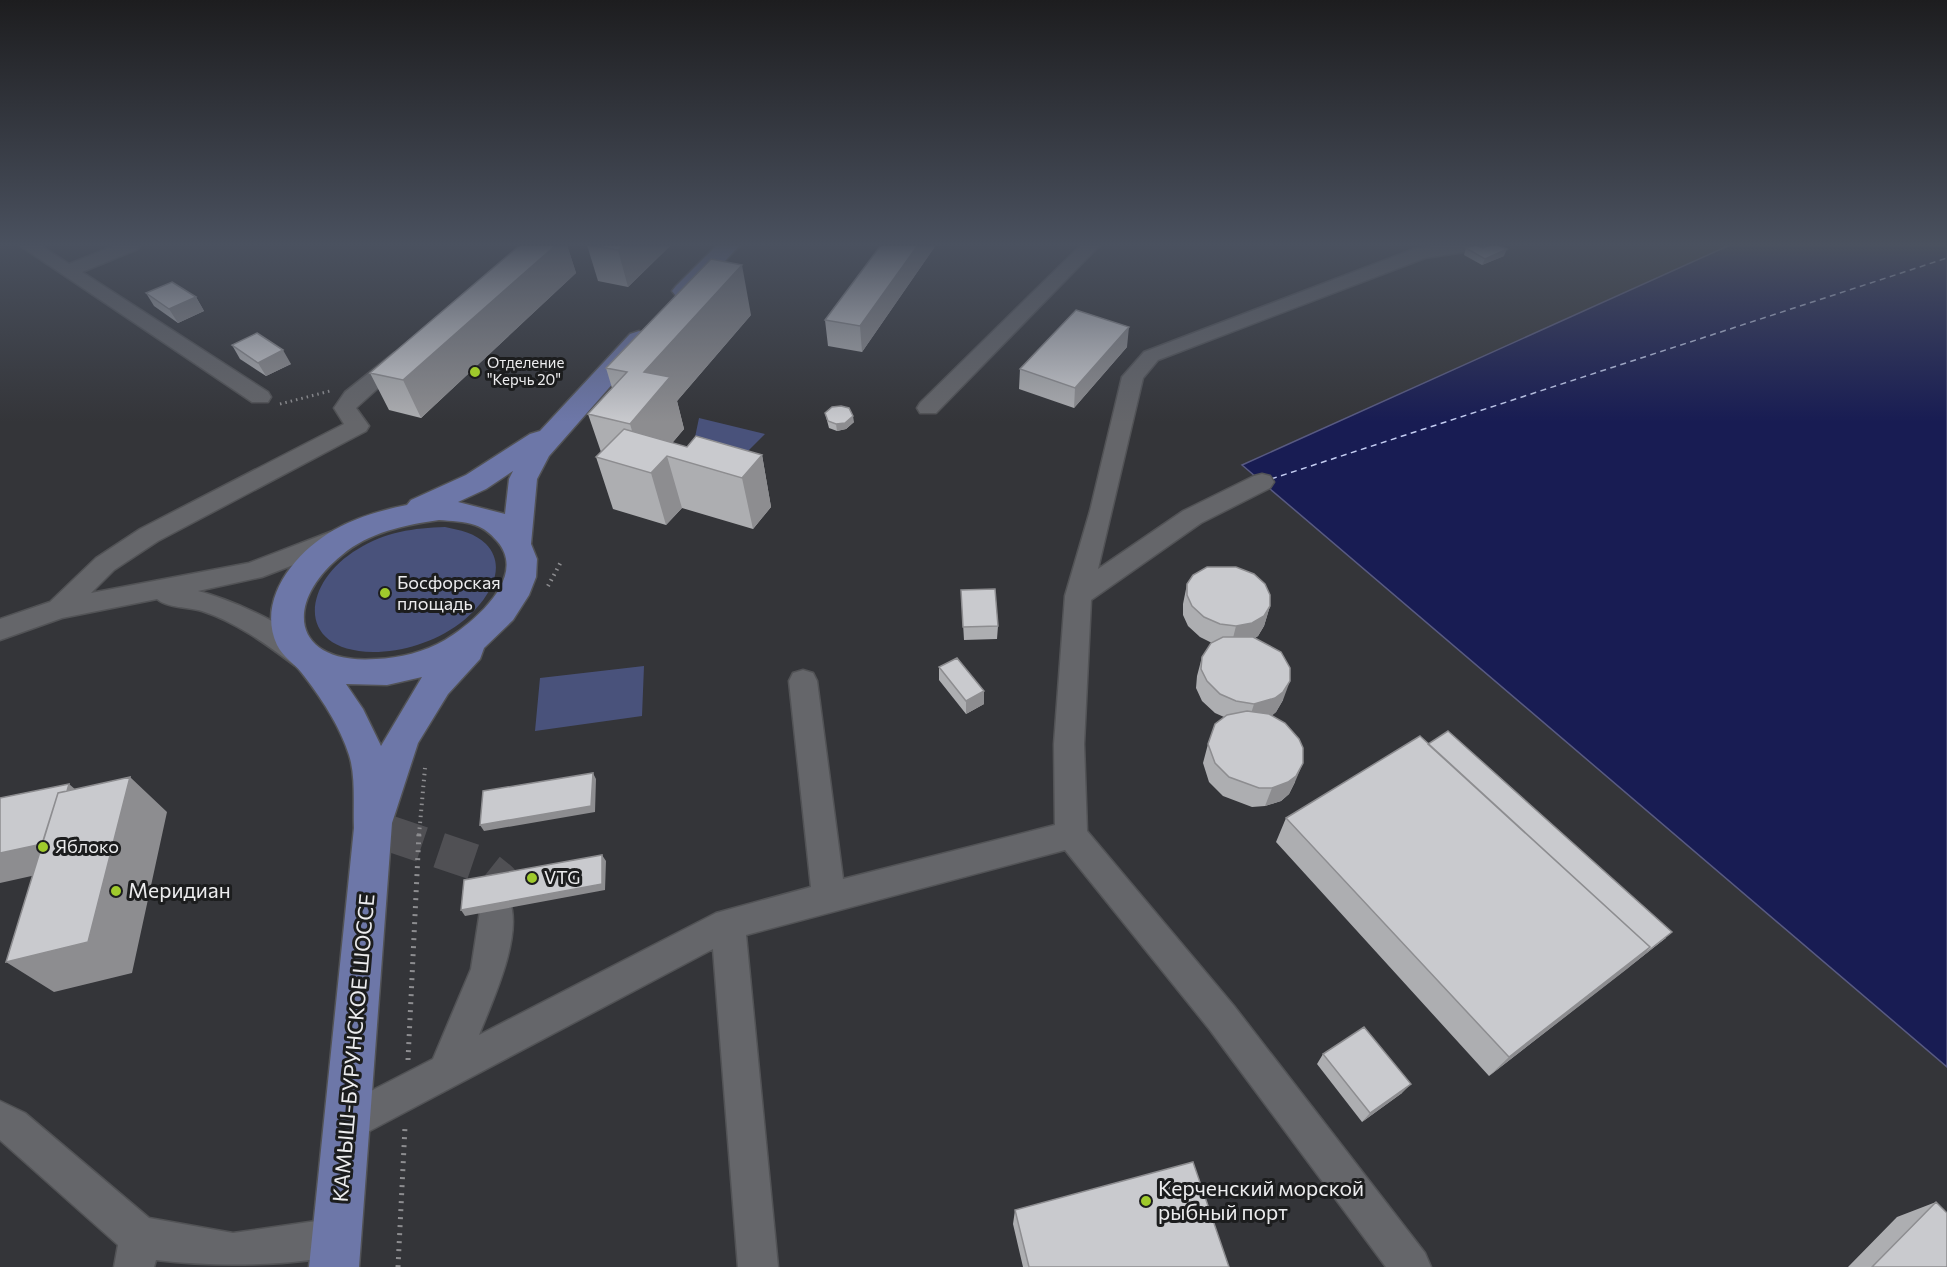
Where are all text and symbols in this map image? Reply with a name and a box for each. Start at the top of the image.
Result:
place label: Отделение "Керчь 20" [487,353,564,388]
marker: Отделение "Керчь 20" [468,365,482,379]
place label: Босфорская площадь [397,571,501,614]
marker: Босфорская площадь [378,586,392,600]
place label: Яблоко [55,835,119,857]
marker: Яблоко [36,840,50,854]
place label: VTG [544,866,581,888]
marker: VTG [525,871,539,885]
place label: Меридиан [128,877,231,902]
marker: Меридиан [109,884,123,898]
street label: КАМЫШ-БУРУНСКОЕ ШОССЕ [327,893,378,1203]
place label: Керченский морской рыбный порт [1158,1175,1364,1224]
marker: Керченский морской рыбный порт [1139,1194,1153,1208]

